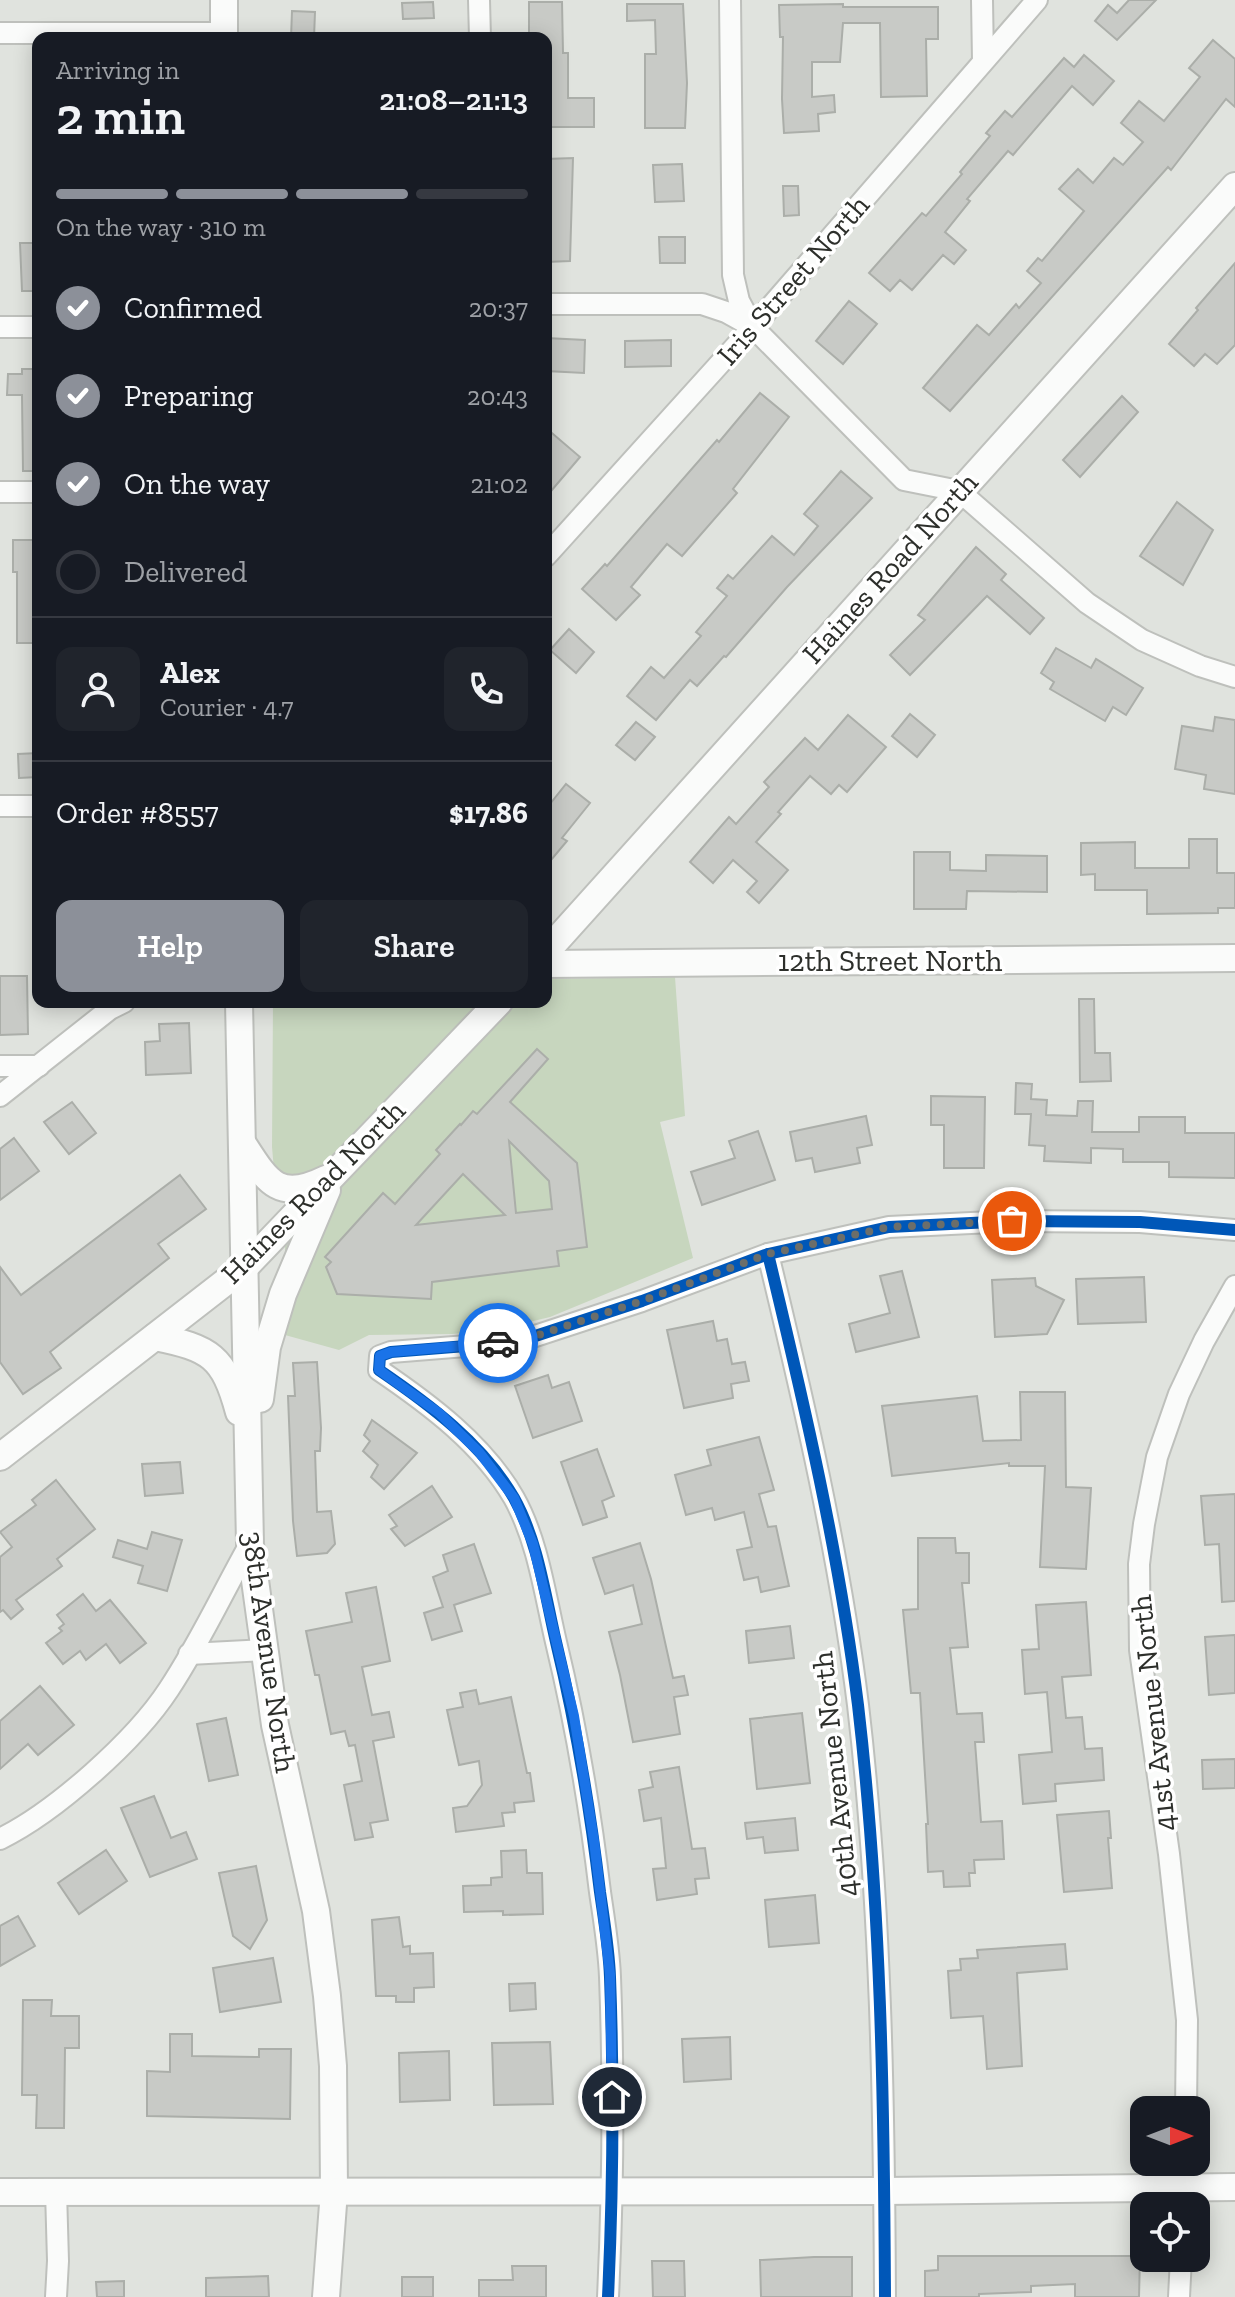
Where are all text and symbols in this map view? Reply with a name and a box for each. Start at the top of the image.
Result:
text: Arriving in [56,54,179,86]
text: 21:08–21:13 [379,82,528,118]
text: 2 min [56,85,185,147]
street label: Iris Street North [709,187,877,373]
text: On the way · 310 m [56,211,266,243]
icon: check [56,286,100,330]
text: Confirmed [124,290,262,326]
text: 20:37 [469,292,528,324]
icon: check [56,374,100,418]
text: Preparing [124,378,254,414]
text: 20:43 [467,380,528,412]
icon: check [56,462,100,506]
street label: Haines Road North [795,465,986,671]
text: On the way [124,466,270,502]
text: 21:02 [470,468,528,500]
text: Delivered [124,554,247,590]
button: person [56,647,140,731]
button: phone [444,647,528,731]
text: Alex [160,655,220,691]
text: Courier · 4.7 [160,691,294,723]
text: Order #8557 [56,795,219,831]
text: $17.86 [449,795,528,831]
button: Help [56,900,284,992]
button: Share [300,900,528,992]
street label: 12th Street North [778,943,1003,979]
street label: Haines Road North [214,1092,413,1291]
pin [978,1187,1046,1255]
icon: bag [990,1199,1034,1243]
courier [458,1303,538,1383]
icon: car [476,1321,520,1365]
street label: 38th Avenue North [234,1529,304,1775]
street label: 41st Avenue North [1123,1593,1183,1833]
street label: 40th Avenue North [804,1649,866,1898]
pin [578,2063,646,2131]
icon: home [590,2075,634,2119]
north arrow [1130,2096,1210,2176]
map controls [1130,2096,1210,2272]
button: locate [1130,2192,1210,2272]

